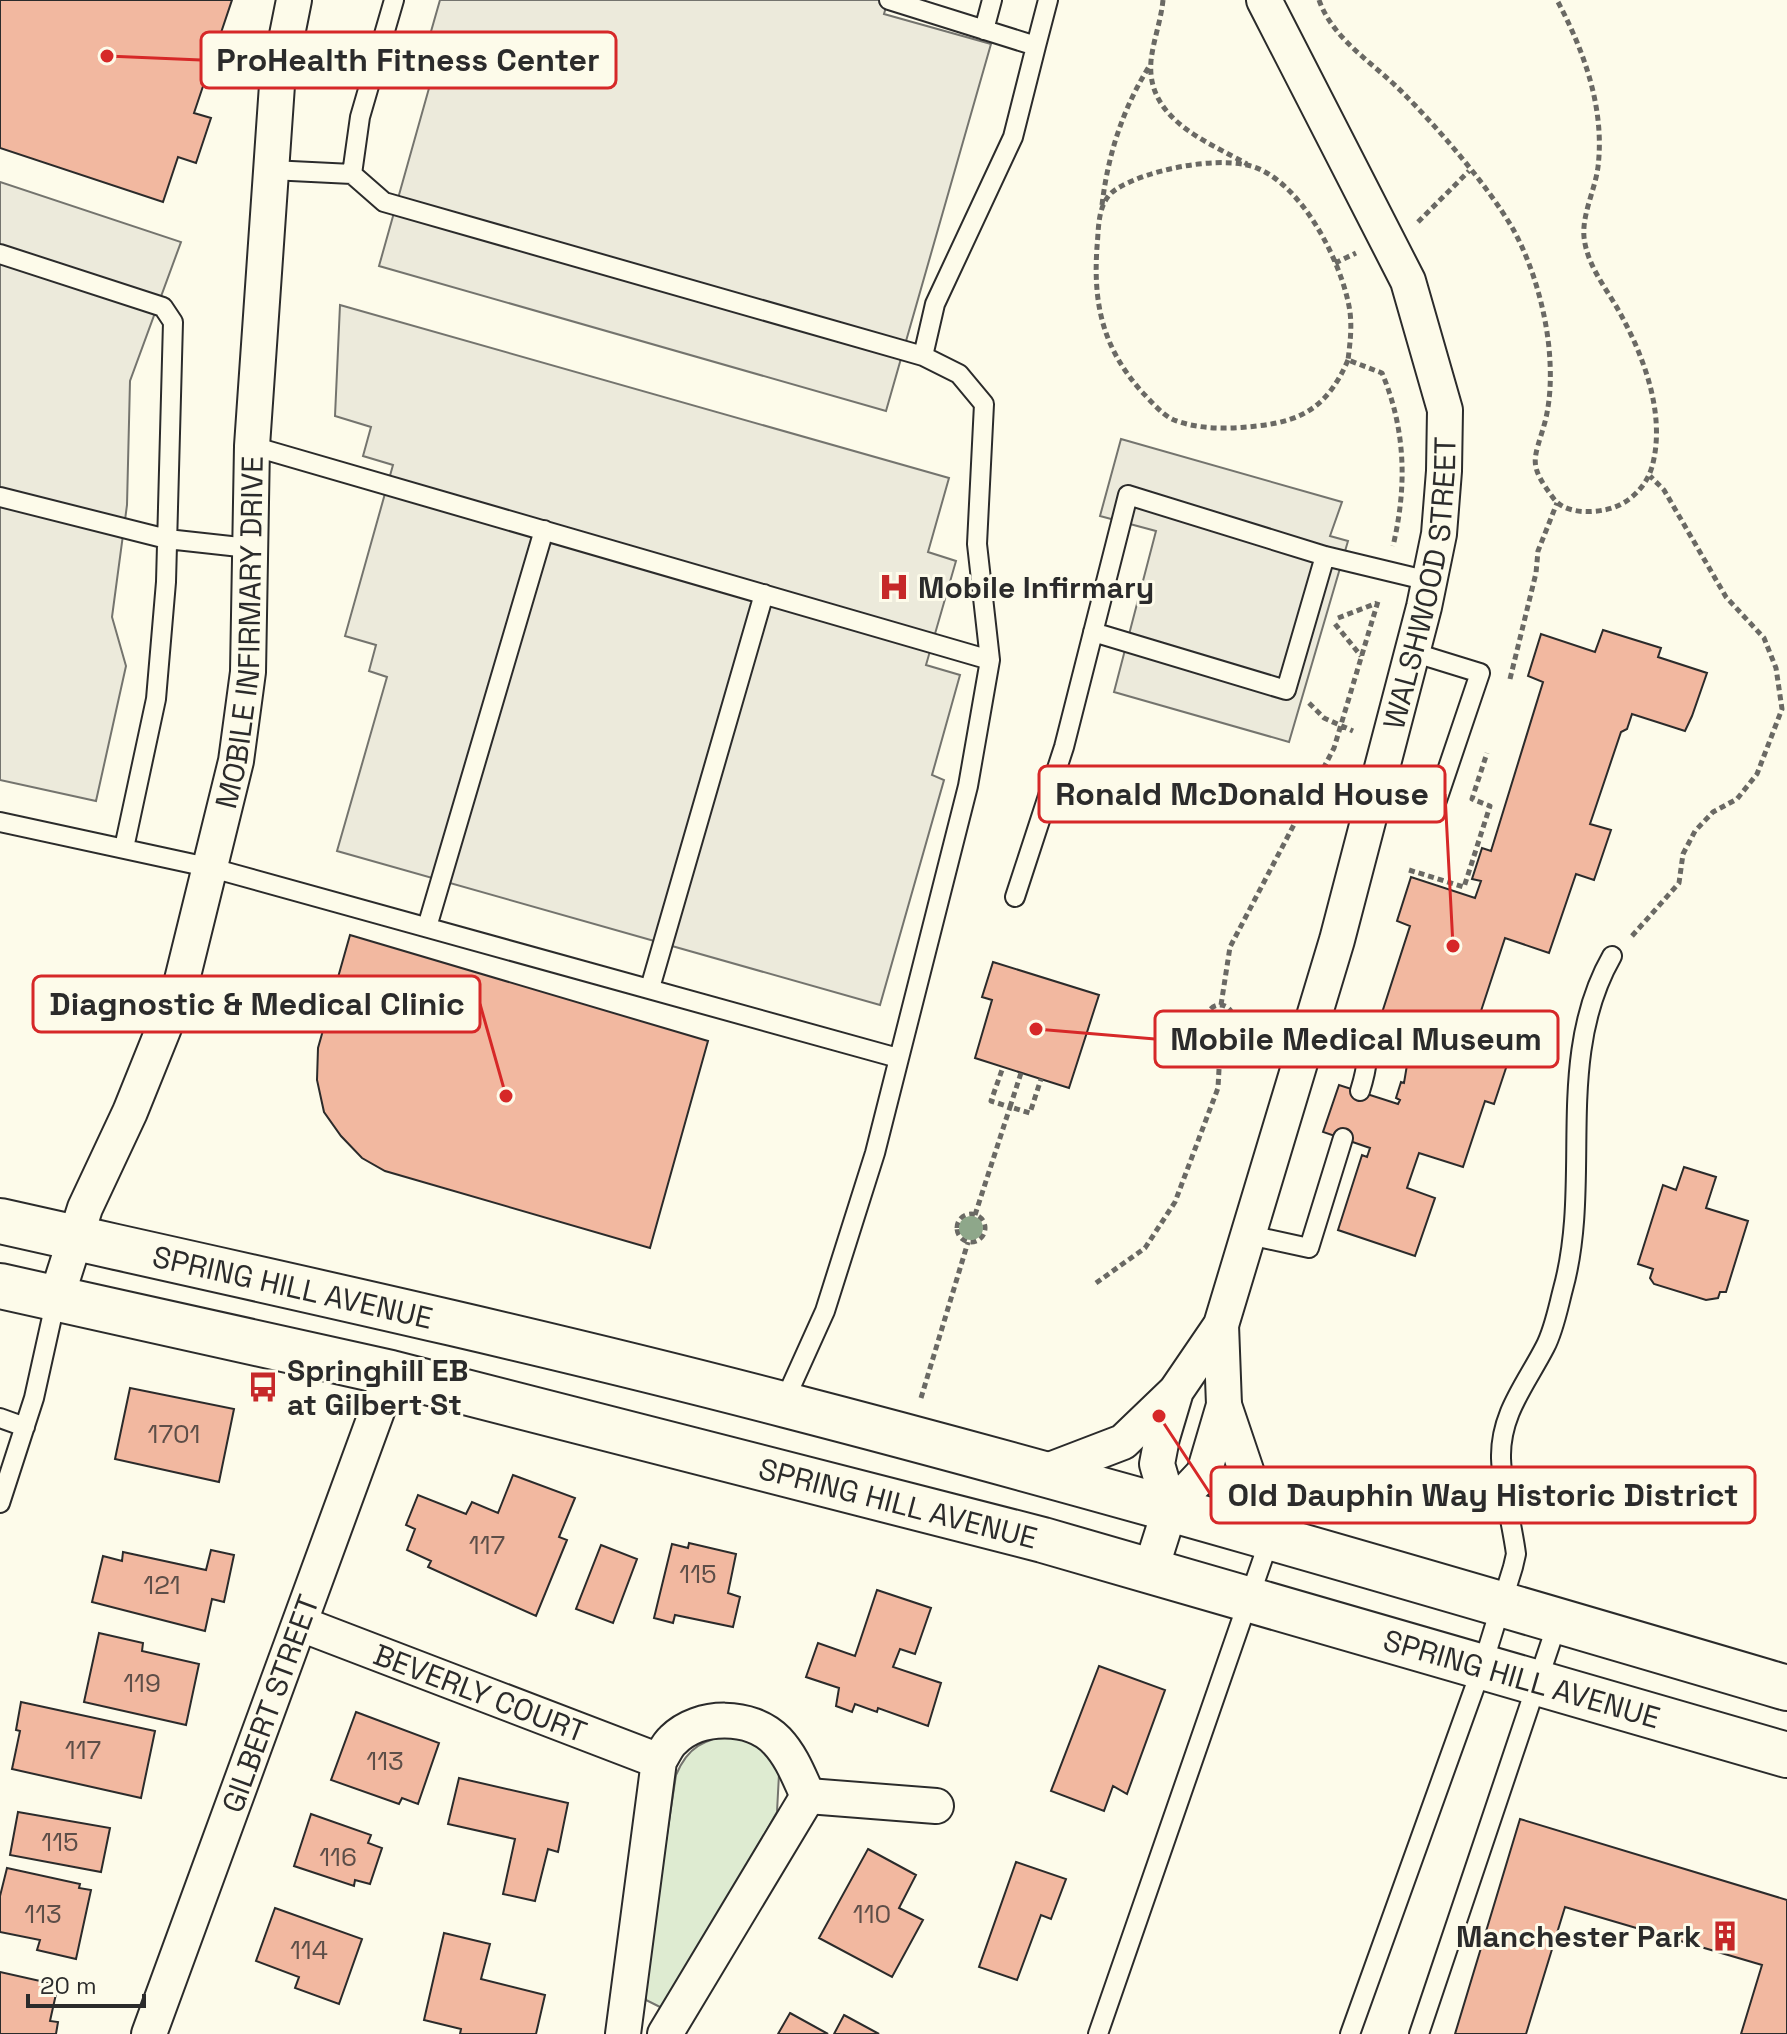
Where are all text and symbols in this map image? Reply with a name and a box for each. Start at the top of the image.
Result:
callout: ProHealth Fitness Center [201,32,616,88]
text: ProHealth Fitness Center [216,40,600,80]
street label: WALSHWOOD STREET [1373,436,1464,733]
street label: MOBILE INFIRMARY DRIVE [206,456,271,812]
place label: Mobile Infirmary [918,568,1154,607]
hospital icon: Mobile Infirmary [877,570,911,604]
callout: Ronald McDonald House [1039,766,1445,822]
text: Ronald McDonald House [1055,774,1429,814]
callout: Diagnostic & Medical Clinic [33,976,480,1032]
text: Diagnostic & Medical Clinic [49,984,465,1024]
callout: Mobile Medical Museum [1155,1011,1558,1067]
text: Mobile Medical Museum [1170,1019,1542,1059]
street label: SPRING HILL AVENUE [149,1236,437,1337]
place label: Springhill EB at Gilbert St [287,1351,468,1424]
bus stop icon: Springhill EB at Gilbert St [246,1370,280,1404]
house number: 1701 [148,1417,200,1451]
street label: SPRING HILL AVENUE [755,1448,1041,1557]
callout: Old Dauphin Way Historic District [1211,1467,1755,1523]
text: Old Dauphin Way Historic District [1228,1475,1738,1515]
house number: 117 [469,1528,505,1562]
house number: 115 [679,1557,717,1591]
house number: 121 [143,1568,181,1602]
street label: GILBERT STREET [212,1589,328,1818]
street label: SPRING HILL AVENUE [1379,1620,1665,1737]
street label: BEVERLY COURT [368,1634,592,1751]
house number: 119 [123,1666,161,1700]
house number: 117 [65,1733,101,1767]
house number: 113 [366,1744,404,1778]
house number: 115 [41,1825,79,1859]
house number: 116 [319,1840,357,1874]
house number: 113 [24,1897,62,1931]
house number: 110 [853,1897,891,1931]
place label: Manchester Park [1456,1917,1701,1956]
building icon: Manchester Park [1708,1919,1742,1953]
house number: 114 [290,1933,328,1967]
scale bar [28,1958,144,2008]
text: 20 m [40,1970,97,2001]

